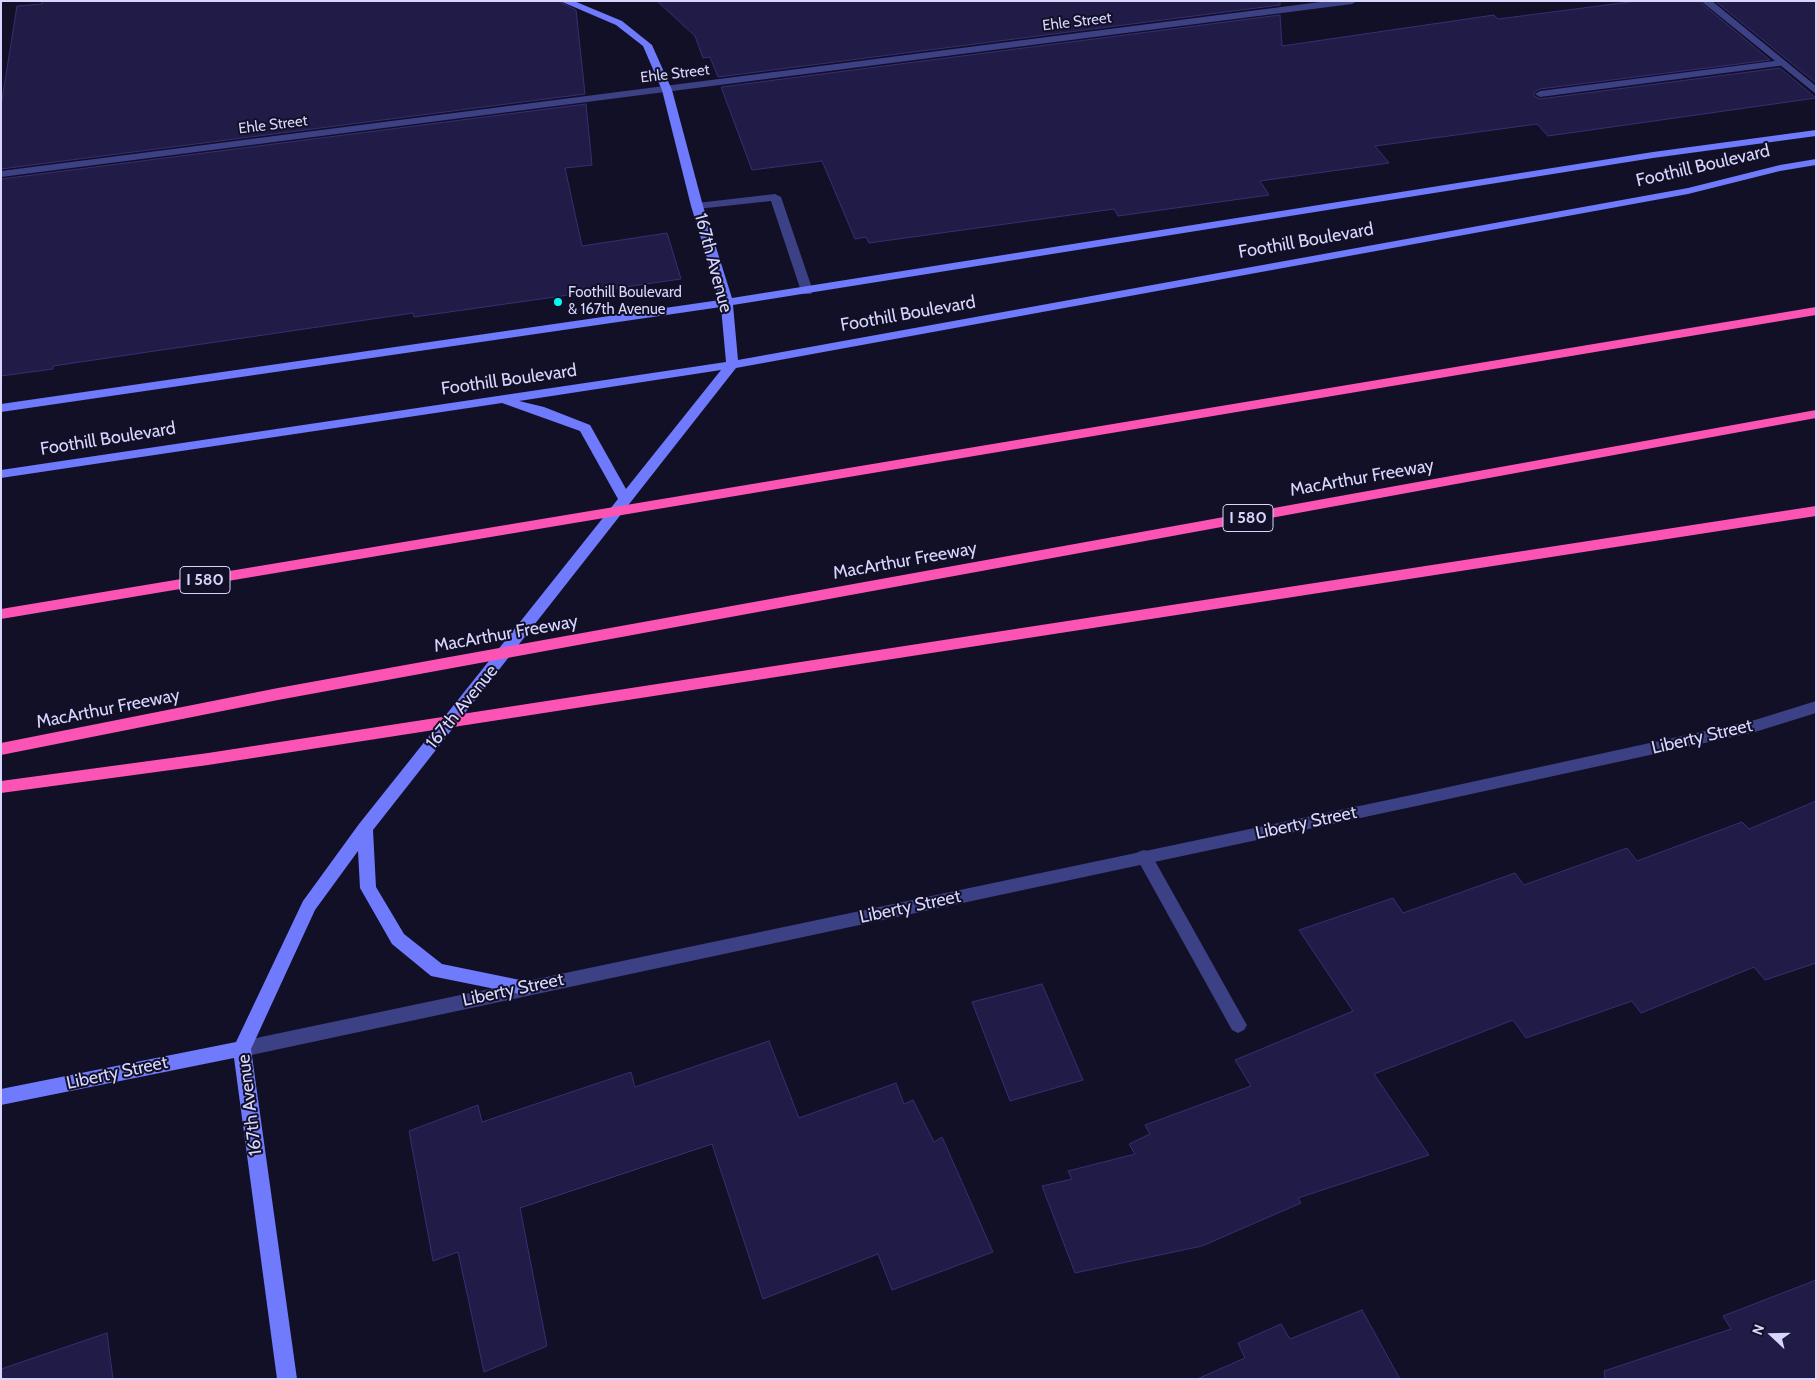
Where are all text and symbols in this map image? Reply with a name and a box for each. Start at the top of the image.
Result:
street label: Ehle Street [1041,9,1113,35]
street label: Ehle Street [639,61,711,87]
street label: Ehle Street [237,112,309,138]
street label: Foothill Boulevard [1634,140,1772,192]
street label: 167th Avenue [689,211,737,315]
street label: Foothill Boulevard [1237,218,1375,264]
place label: Foothill Boulevard & 167th Avenue [568,284,682,319]
street label: Foothill Boulevard [839,291,977,337]
marker: Foothill Boulevard & 167th Avenue [552,296,564,308]
street label: Foothill Boulevard [440,360,578,400]
street label: Foothill Boulevard [39,418,177,460]
street label: MacArthur Freeway [1288,455,1436,501]
road number: I 580 [1223,504,1273,532]
street label: MacArthur Freeway [831,538,979,584]
road number: I 580 [180,566,230,594]
street label: MacArthur Freeway [432,611,580,657]
street label: 167th Avenue [422,661,502,753]
street label: MacArthur Freeway [34,684,182,734]
street label: Liberty Street [1649,715,1755,759]
street label: Liberty Street [1253,802,1359,844]
street label: Liberty Street [857,886,963,928]
street label: Liberty Street [460,969,566,1011]
street label: Liberty Street [64,1052,170,1094]
street label: 167th Avenue [233,1053,267,1157]
north arrow [1747,1310,1797,1360]
text: N [1748,1322,1768,1337]

